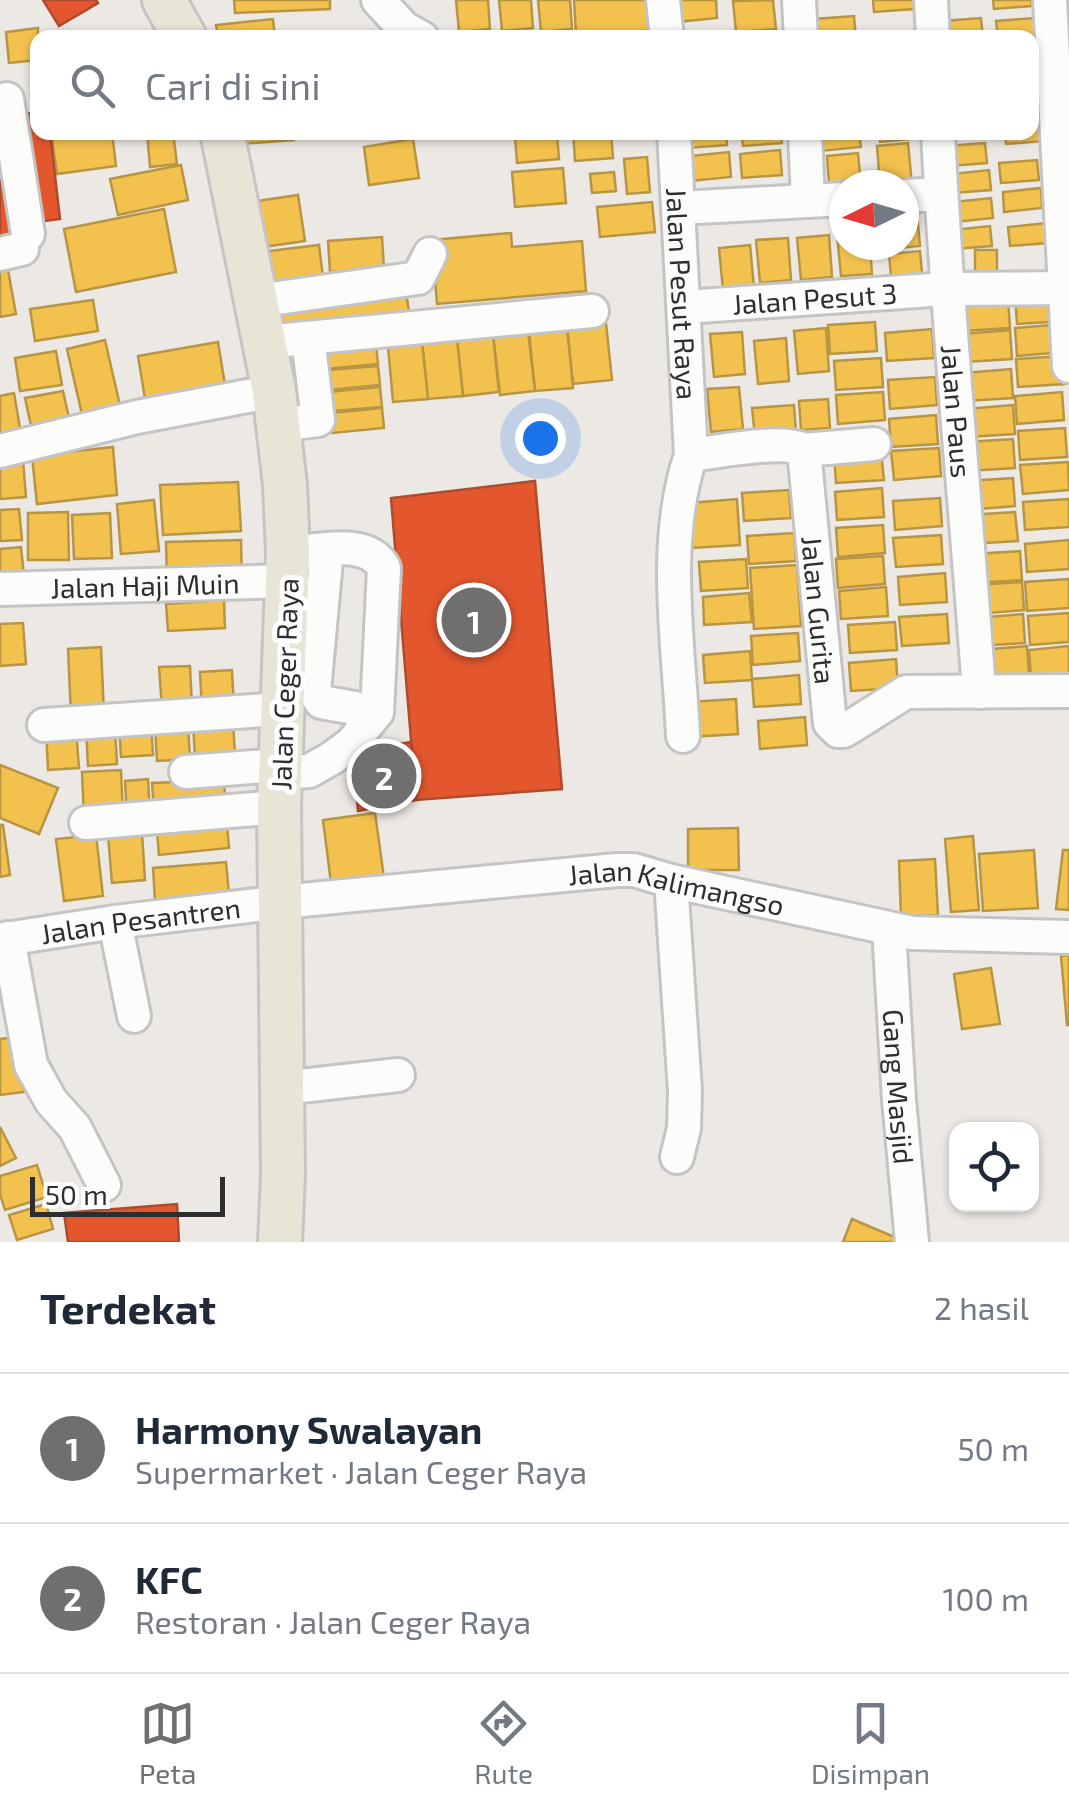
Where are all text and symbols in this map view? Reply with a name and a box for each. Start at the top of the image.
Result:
search box [30,30,1039,140]
icon: search [65,58,120,113]
text: Cari di sini [145,62,321,108]
north arrow [829,170,919,260]
street label: Jalan Pesut Raya [660,187,705,401]
street label: Jalan Pesut 3 [731,275,898,321]
street label: Jalan Paus [935,344,979,479]
your location [515,413,566,464]
street label: Jalan Gurita [795,534,843,686]
street label: Jalan Haji Muin [50,565,240,605]
street label: Jalan Ceger Raya [263,577,305,791]
pin: 1 [442,582,506,658]
pin: 2 [352,738,416,814]
street label: Jalan Kalimangso [566,853,787,922]
street label: Jalan Pesantren [38,890,242,950]
street label: Gang Masjid [877,1008,922,1166]
map controls [949,1122,1039,1212]
button: locate [949,1122,1039,1212]
scale bar [30,1172,225,1216]
text: 50 m [45,1177,108,1211]
text: Terdekat [40,1282,216,1332]
text: 2 hasil [934,1288,1029,1326]
text: Harmony Swalayan [135,1406,482,1452]
text: 1 [66,1429,79,1467]
text: 50 m [957,1429,1029,1467]
text: Supermarket · Jalan Ceger Raya [135,1452,587,1490]
text: KFC [135,1556,202,1602]
text: 2 [63,1579,82,1617]
text: 100 m [943,1579,1029,1617]
text: Restoran · Jalan Ceger Raya [135,1602,531,1640]
tab: Peta [139,1696,196,1790]
tab: Rute [474,1696,533,1790]
tab: Disimpan [811,1696,930,1790]

